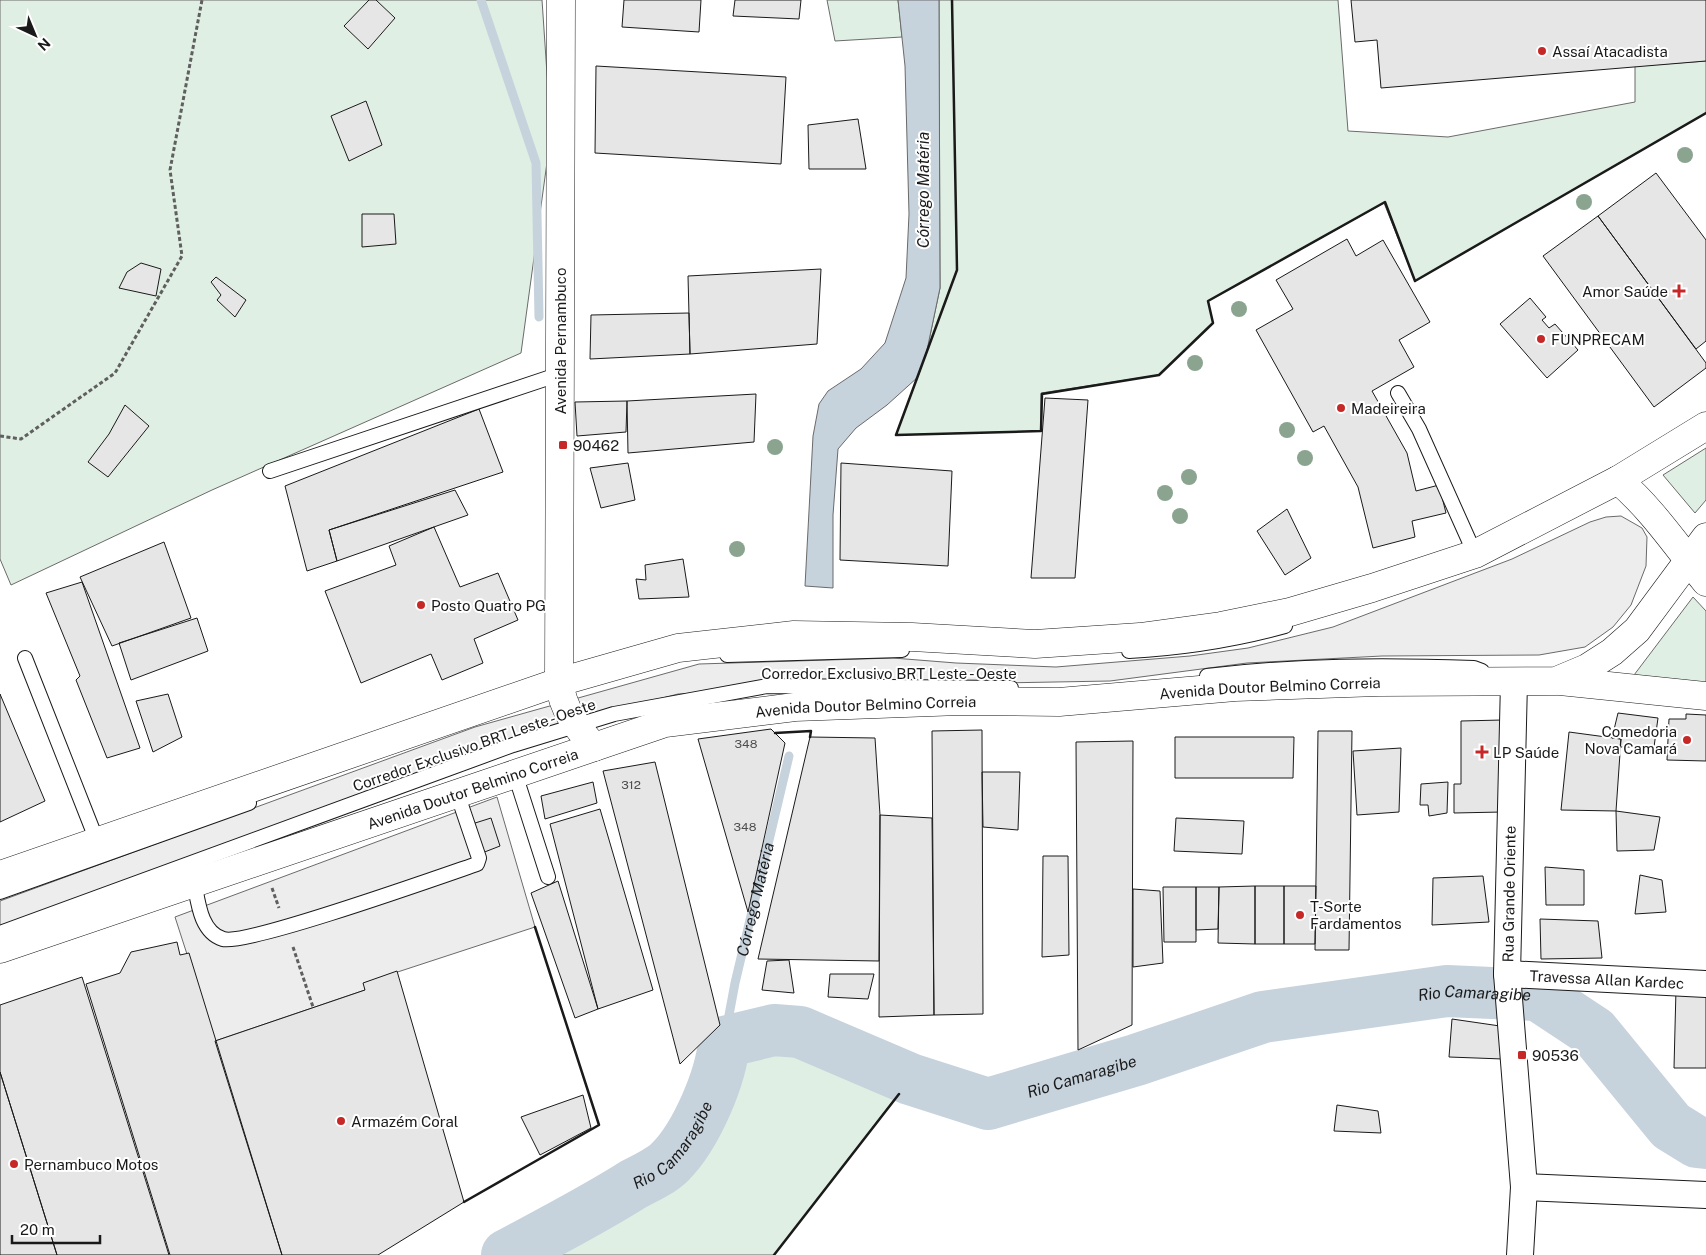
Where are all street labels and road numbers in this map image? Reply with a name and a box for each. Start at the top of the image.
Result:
street label: Avenida Pernambuco [552,268,569,414]
street label: Corredor Exclusivo BRT Leste - Oeste [761,665,1017,682]
street label: Avenida Doutor Belmino Correia [1159,673,1381,702]
street label: Avenida Doutor Belmino Correia [754,692,977,720]
street label: Corredor Exclusivo BRT Leste - Oeste [350,695,598,795]
street label: Avenida Doutor Belmino Correia [365,745,580,832]
street label: Rua Grande Oriente [1499,826,1519,962]
street label: Travessa Allan Kardec [1529,967,1685,991]

